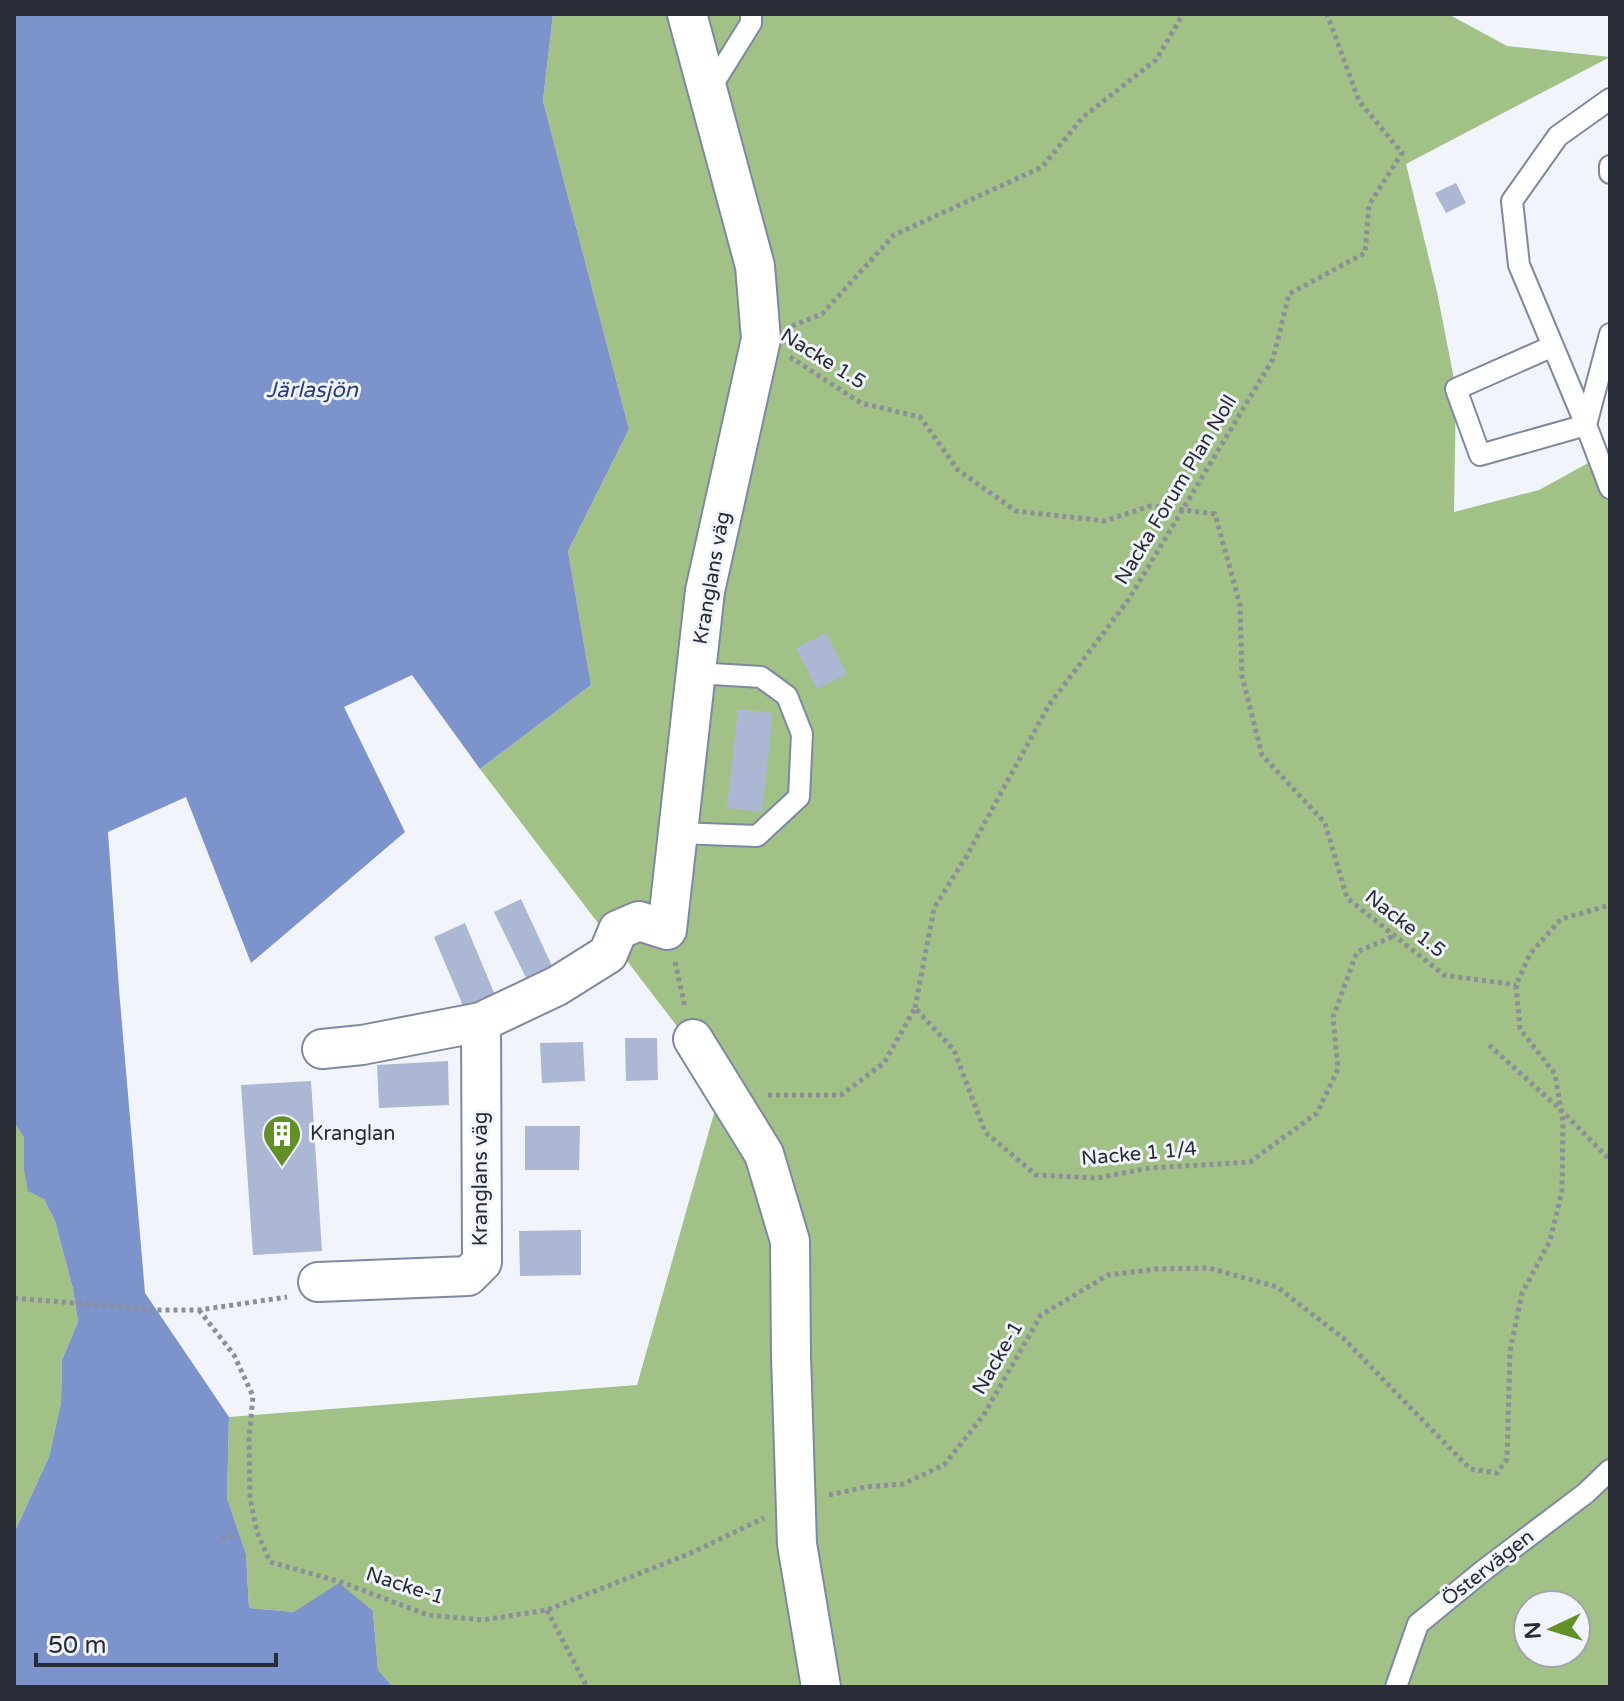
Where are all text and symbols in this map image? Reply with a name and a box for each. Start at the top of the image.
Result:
street label: Nacke 1.5 [776,324,870,394]
water label: Järlasjön [266,377,359,403]
street label: Nacka Forum Plan Noll [1110,391,1242,589]
street label: Kranglans väg [688,510,736,646]
street label: Nacke 1.5 [1360,885,1450,963]
street label: Kranglans väg [469,1112,493,1246]
building icon: Kranglan [261,1113,303,1168]
place label: Kranglan [310,1122,396,1146]
street label: Nacke 1 1/4 [1080,1137,1198,1171]
street label: Nacke-1 [967,1317,1029,1399]
street label: Östervägen [1437,1524,1539,1611]
street label: Nacke-1 [363,1562,447,1610]
north arrow [1512,1589,1592,1669]
scale bar [36,1617,276,1667]
text: N [1519,1621,1547,1640]
text: 50 m [48,1631,106,1660]

